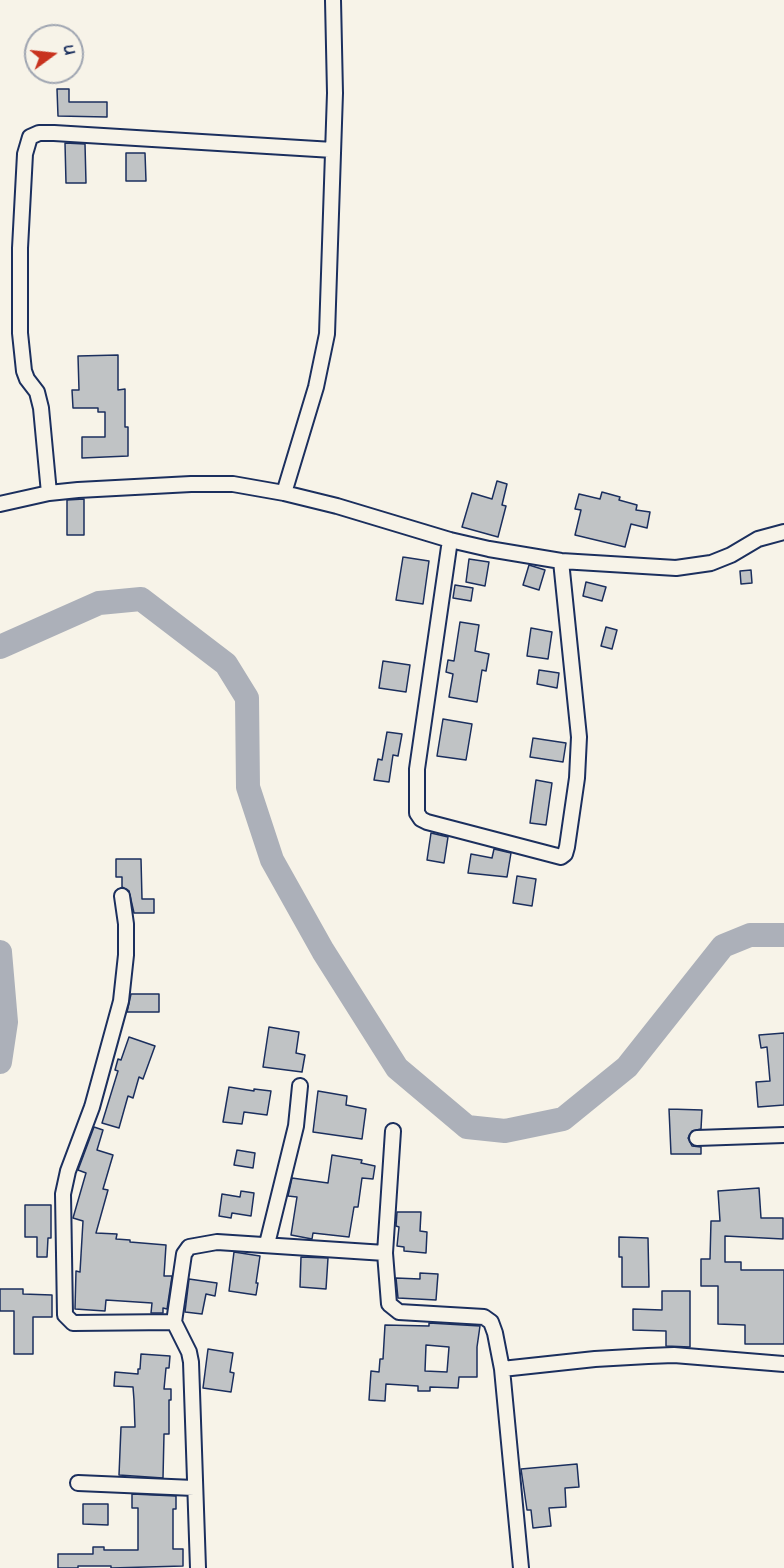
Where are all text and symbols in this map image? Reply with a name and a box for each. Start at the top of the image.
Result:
north arrow [24,24,84,84]
text: U [58,43,81,57]

